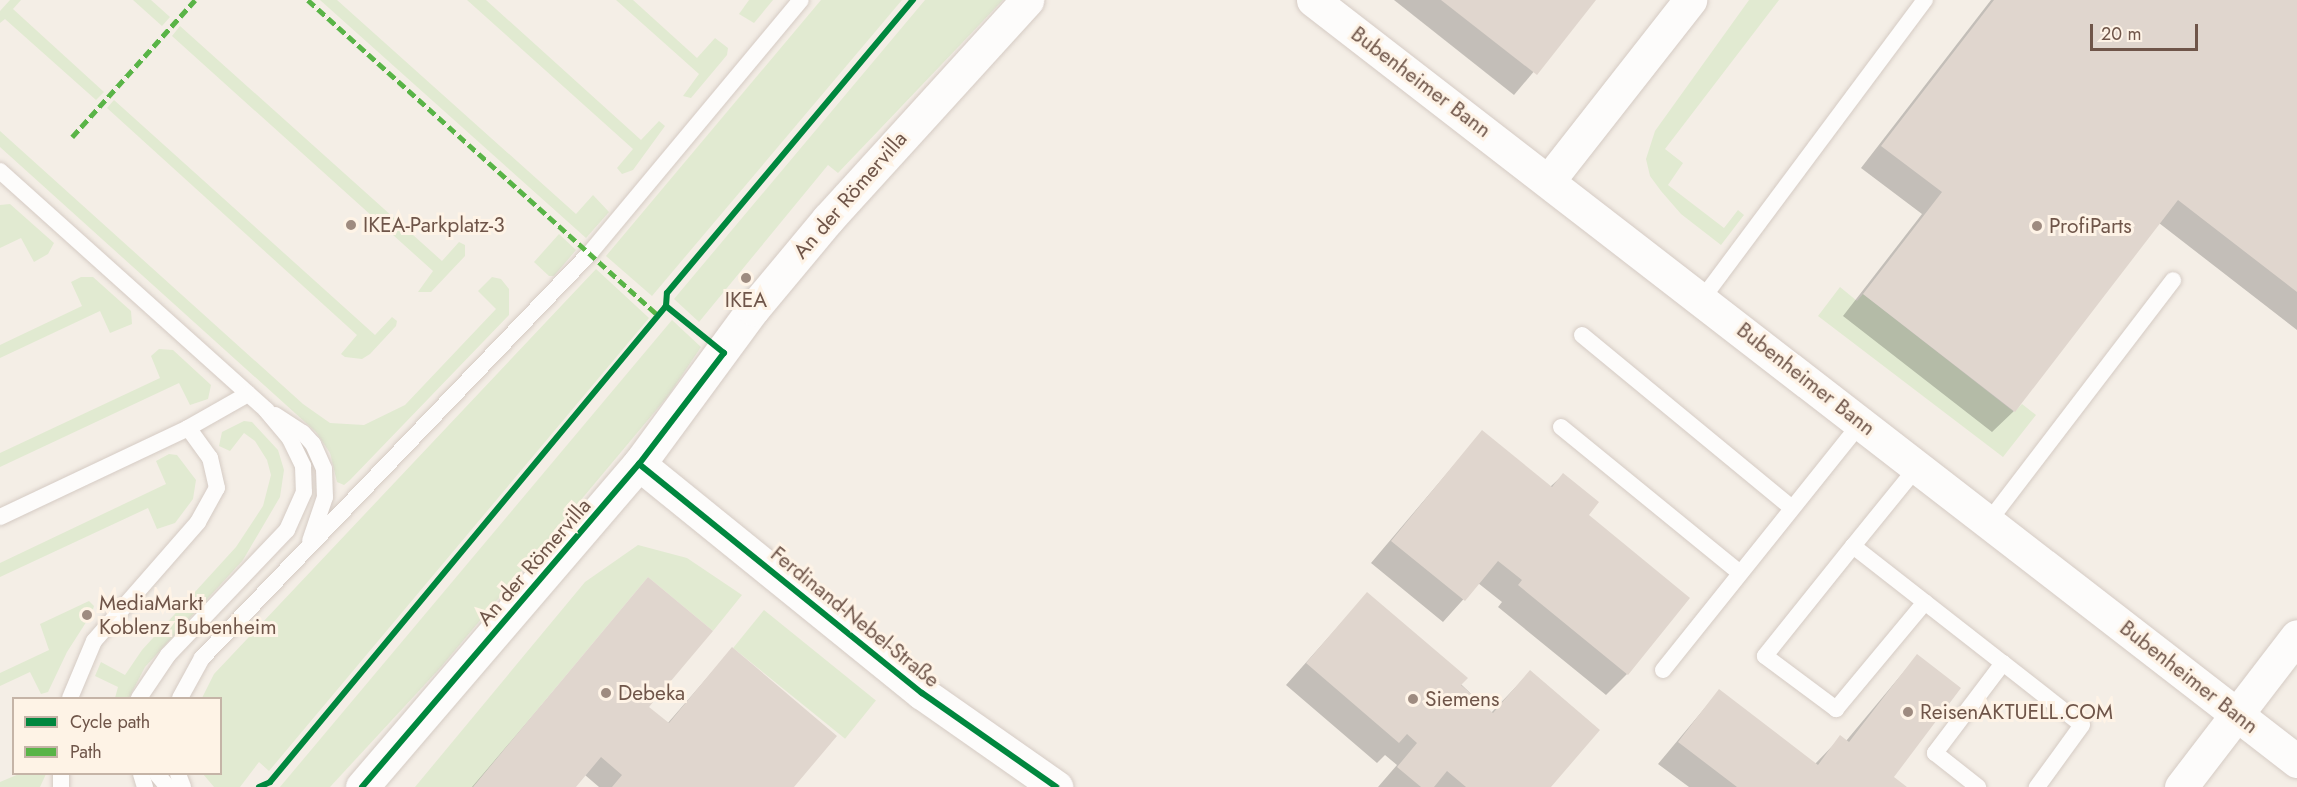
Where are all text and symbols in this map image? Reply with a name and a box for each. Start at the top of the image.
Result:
scale bar [2093,12,2201,50]
street label: Bubenheimer Bann [1346,21,1496,143]
text: 20 m [2101,21,2141,47]
street label: An der Römervilla [788,126,912,264]
place label: IKEA-Parkplatz-3 [363,212,505,238]
place label: ProfiParts [2049,213,2132,239]
marker: IKEA-Parkplatz-3 [344,218,358,232]
marker: ProfiParts [2030,219,2044,233]
marker: IKEA [739,271,753,285]
place label: IKEA [725,287,767,313]
street label: Bubenheimer Bann [1732,317,1880,441]
street label: An der Römervilla [472,493,596,631]
street label: Ferdinand-Nebel-Straße [766,541,944,693]
place label: MediaMarkt Koblenz Bubenheim [99,590,277,640]
marker: MediaMarkt Koblenz Bubenheim [80,608,94,622]
street label: Bubenheimer Bann [2115,615,2263,739]
place label: Debeka [618,680,685,706]
marker: Debeka [599,686,613,700]
place label: Siemens [1425,686,1499,712]
marker: Siemens [1406,692,1420,706]
legend [12,697,222,775]
place label: ReisenAKTUELL.COM [1920,699,2113,725]
marker: ReisenAKTUELL.COM [1901,705,1915,719]
text: Cycle path [70,709,150,735]
text: Path [70,739,102,765]

